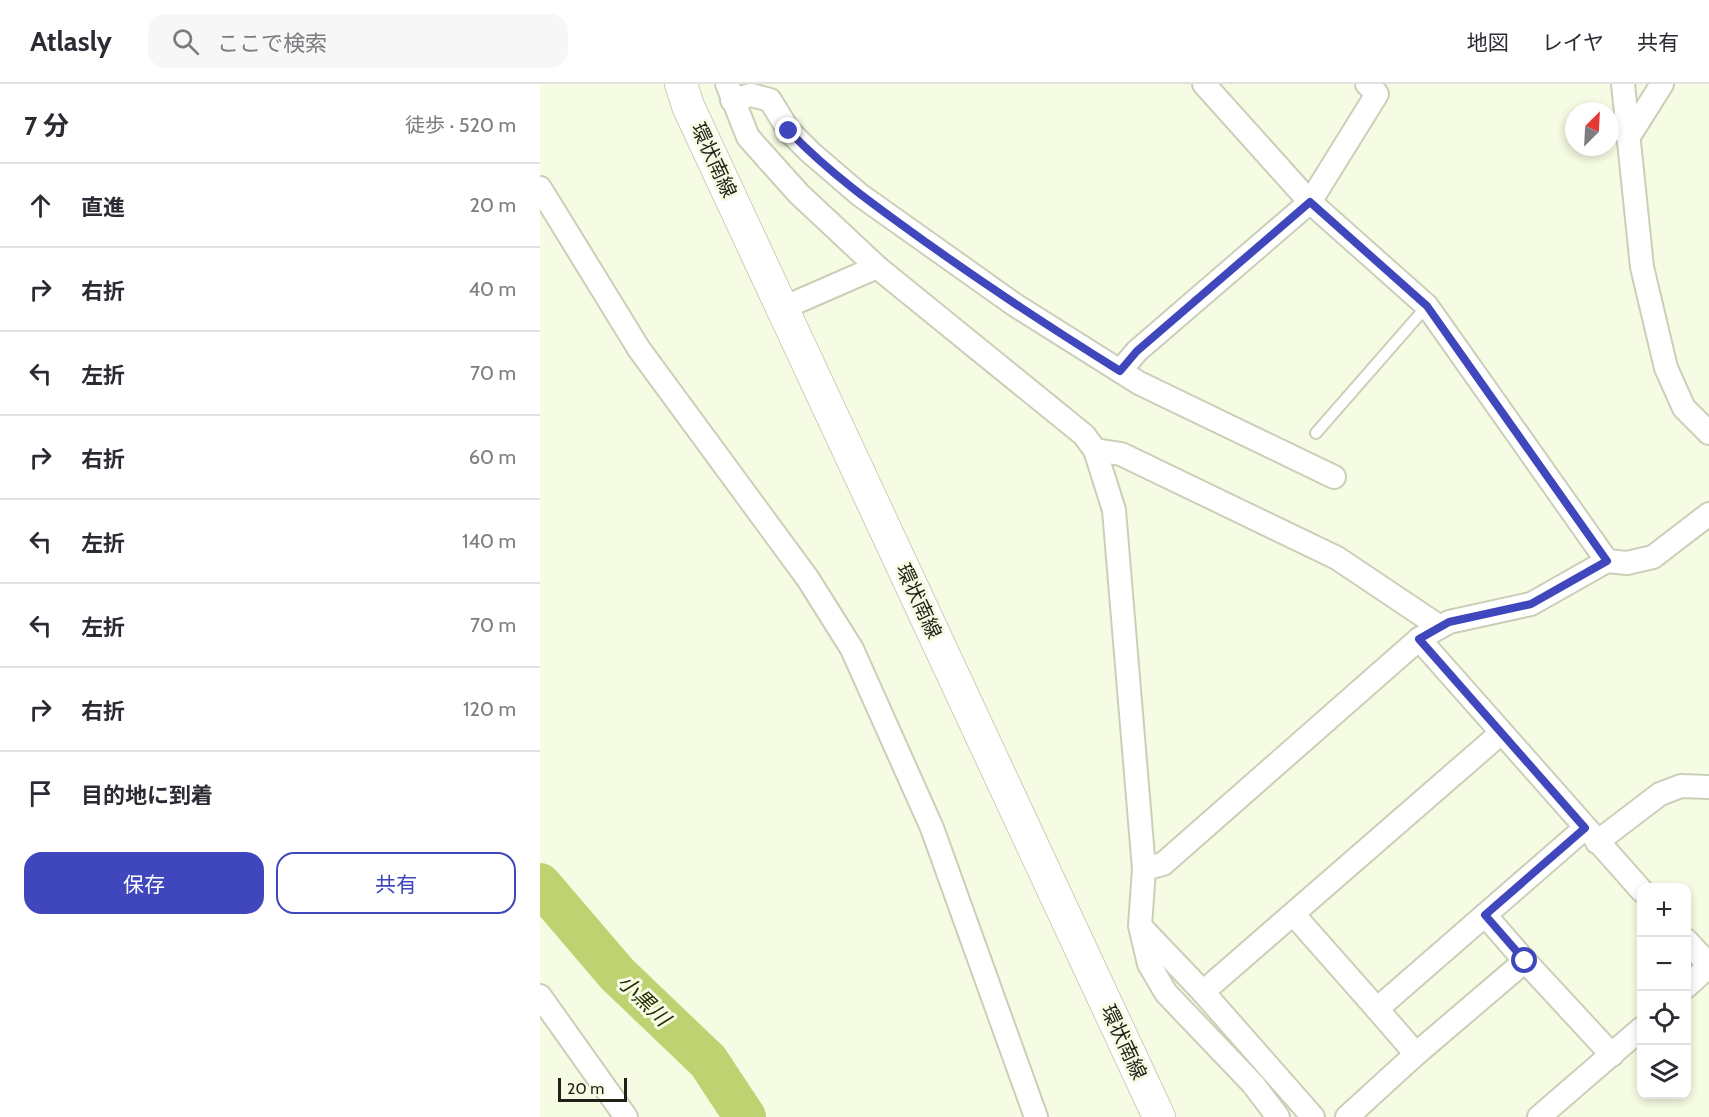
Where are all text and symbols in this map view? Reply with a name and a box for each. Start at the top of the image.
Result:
search box [148,14,568,68]
text: Atlasly [30,24,112,58]
icon: search [169,25,202,58]
text: ここで検索 [217,30,327,57]
text: 地図 [1467,30,1509,55]
text: レイヤ [1542,30,1604,55]
text: 共有 [1637,30,1679,55]
north arrow [1565,102,1619,156]
text: 7 分 [24,110,69,142]
text: 徒歩 · 520 m [405,113,516,137]
route end [775,117,801,143]
street label: 環状南線 [686,119,742,201]
icon: ahead [24,189,57,222]
text: 20 m [470,193,516,217]
text: 直進 [81,194,125,221]
icon: right [24,273,57,306]
text: 40 m [468,277,516,301]
text: 右折 [81,278,125,305]
icon: left [24,357,57,390]
text: 70 m [470,361,516,385]
text: 左折 [81,362,125,389]
icon: right [24,441,57,474]
text: 60 m [469,445,516,469]
text: 右折 [81,446,125,473]
icon: left [24,525,57,558]
text: 140 m [462,529,516,553]
text: 左折 [81,530,125,557]
street label: 環状南線 [891,560,947,642]
icon: left [24,609,57,642]
text: 70 m [470,613,516,637]
text: 左折 [81,614,125,641]
icon: right [24,693,57,726]
text: 120 m [463,697,516,721]
text: 右折 [81,698,125,725]
icon: arrive [24,777,57,810]
text: 目的地に到着 [81,782,213,809]
button: 保存 [24,852,264,914]
button: 共有 [276,852,516,914]
map controls [1637,883,1691,1099]
button: + [1637,883,1691,937]
button: − [1637,937,1691,991]
route start [1511,947,1537,973]
water label: 小黒川 [613,969,677,1032]
button: locate [1637,991,1691,1045]
street label: 環状南線 [1096,1001,1152,1083]
button: layers [1637,1045,1691,1099]
scale bar [558,1075,627,1102]
text: 20 m [567,1079,604,1098]

